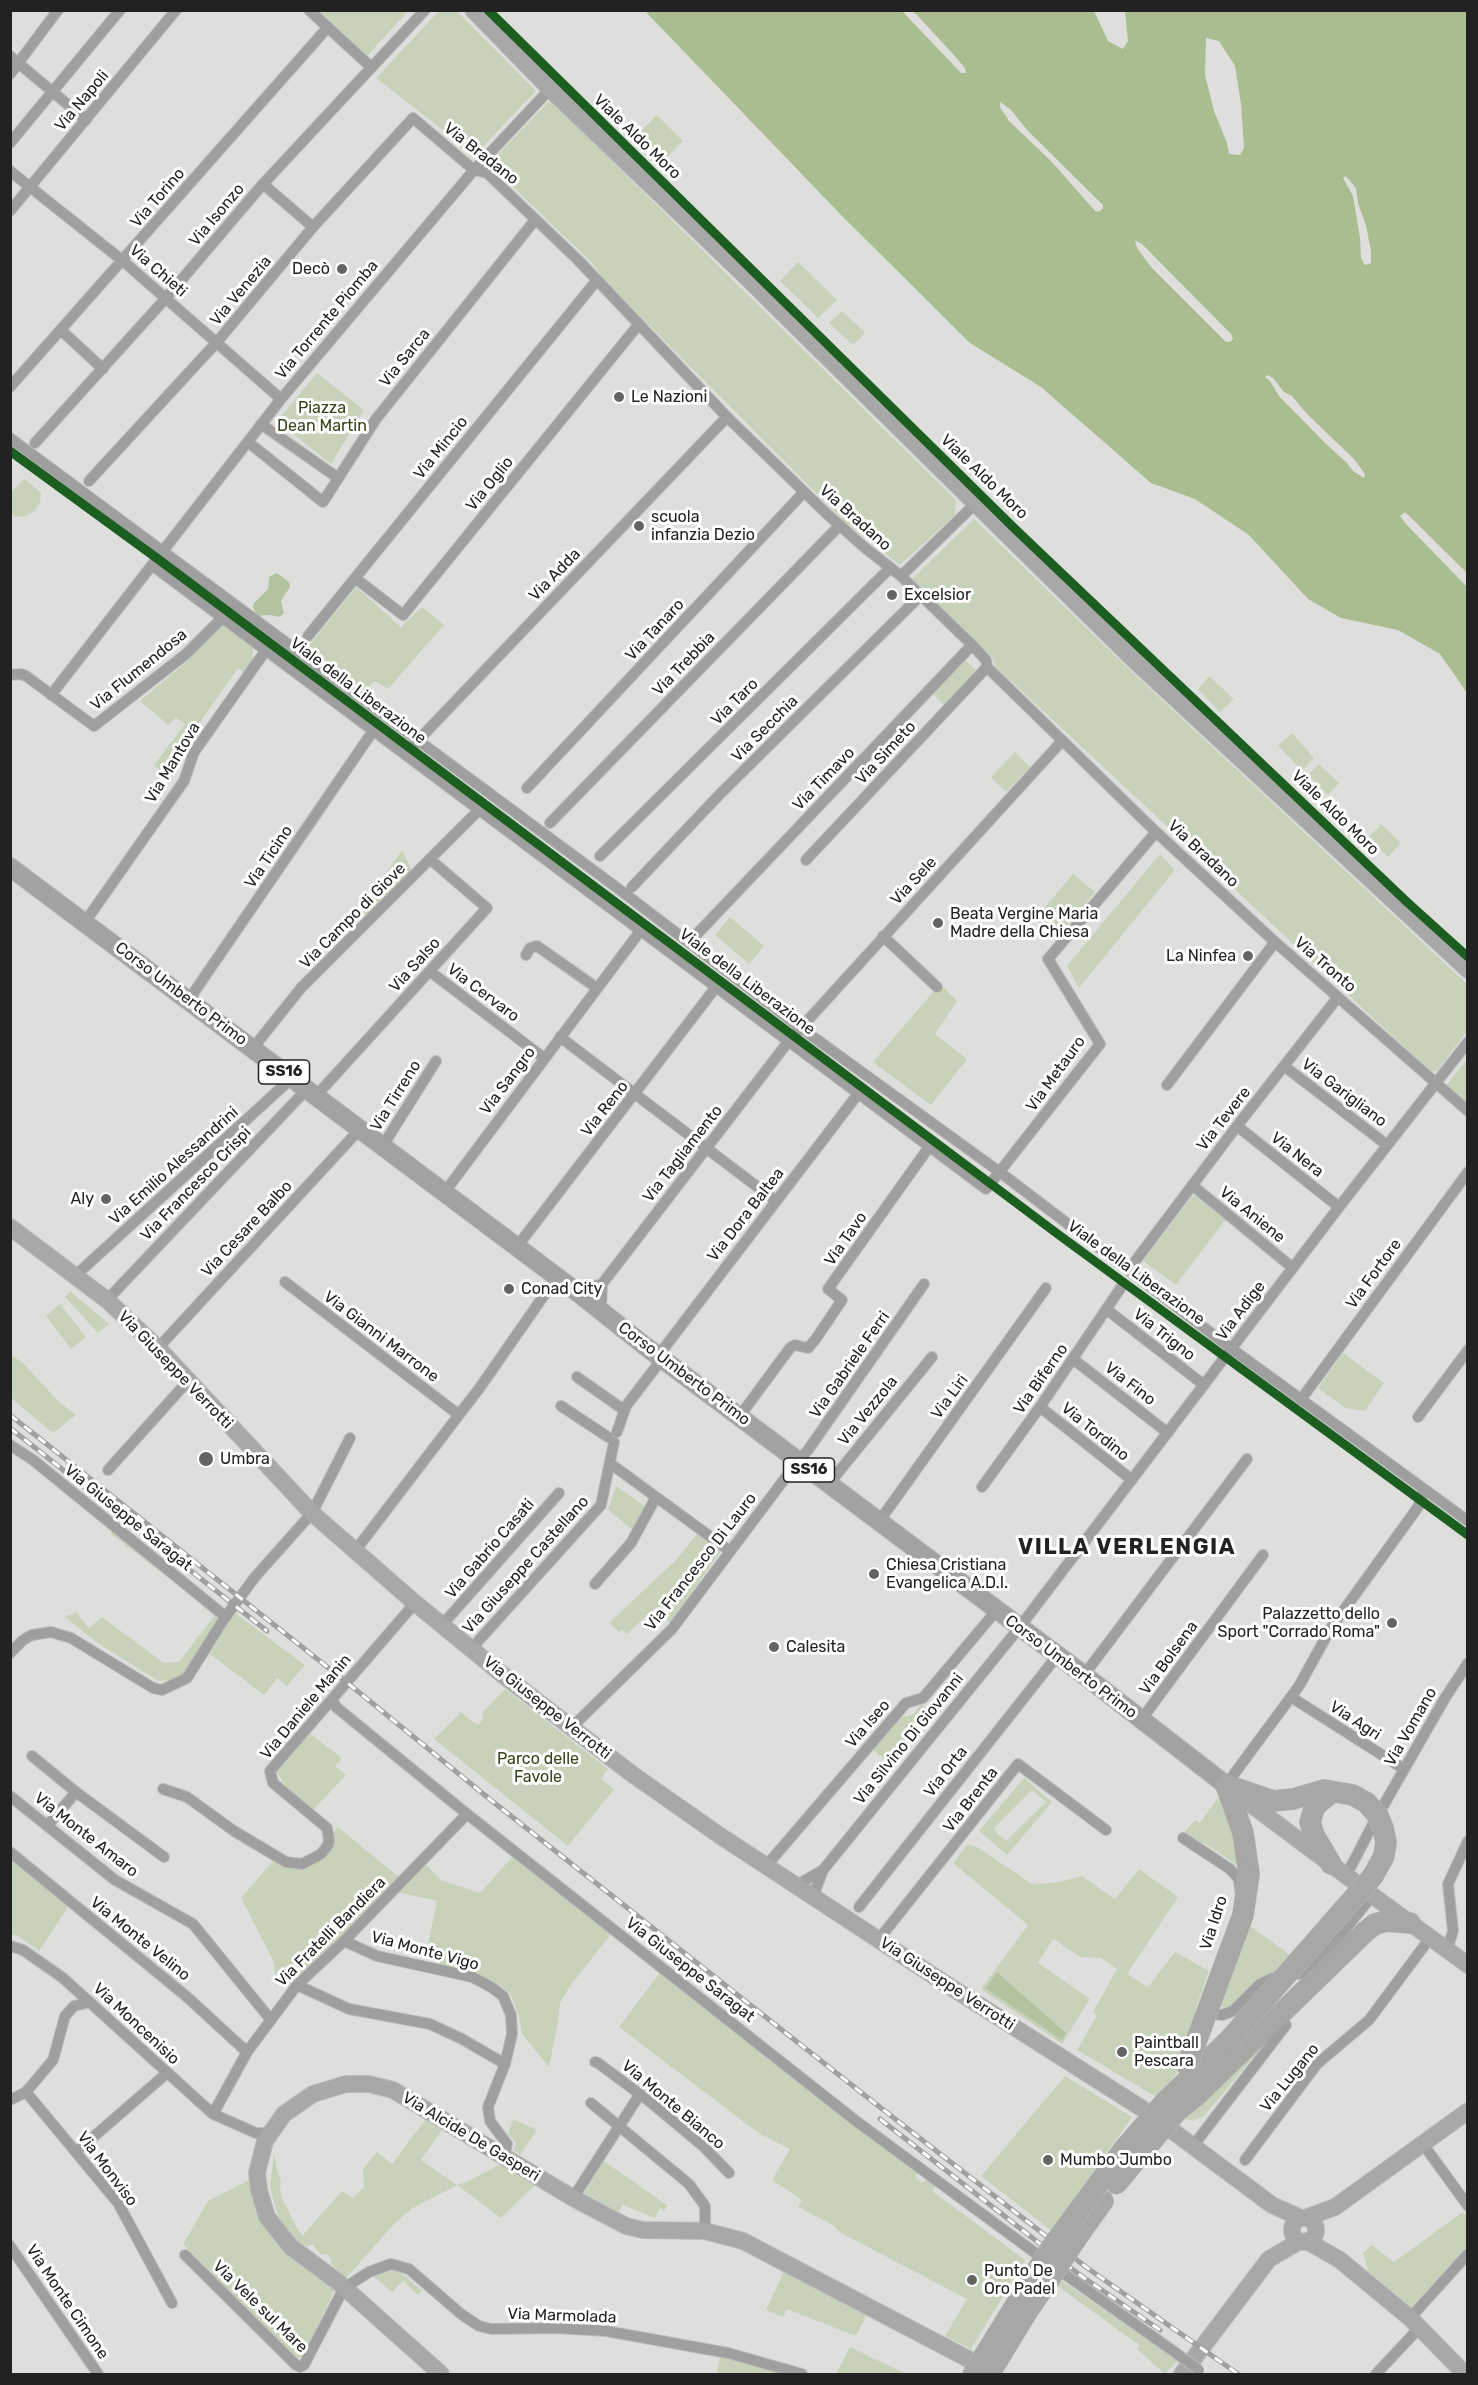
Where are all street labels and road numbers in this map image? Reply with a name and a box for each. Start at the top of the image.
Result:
street label: Via Napoli [51,67,113,135]
street label: Viale Aldo Moro [589,90,685,184]
street label: Via Bradano [440,119,522,189]
street label: Via Torino [127,164,189,232]
street label: Via Isonzo [185,180,249,250]
street label: Via Chieti [125,241,191,301]
street label: Via Venezia [206,252,276,330]
street label: Via Torrente Piomba [272,257,382,383]
street label: Via Sarca [376,325,434,391]
street label: Via Mincio [410,413,472,483]
street label: Viale Aldo Moro [936,430,1032,524]
street label: Via Oglio [462,453,518,515]
street label: Via Bradano [815,481,895,555]
street label: Via Adda [525,545,585,605]
street label: Via Tanaro [622,595,688,665]
street label: Via Flumendosa [87,625,191,715]
street label: Via Trebbia [649,628,719,700]
street label: Viale della Liberazione [286,634,430,748]
street label: Via Taro [707,674,763,730]
street label: Via Secchia [728,692,802,766]
street label: Via Simeto [852,717,920,789]
street label: Via Mantova [141,719,205,807]
street label: Via Timavo [789,743,859,815]
street label: Viale Aldo Moro [1287,766,1383,860]
street label: Via Bradano [1164,816,1242,892]
street label: Via Ticino [241,822,297,892]
street label: Via Sele [887,853,941,909]
street label: Via Campo di Giove [296,859,410,973]
street label: Viale della Liberazione [675,925,819,1039]
street label: Via Tronto [1290,933,1360,997]
street label: Via Salso [385,934,445,996]
street label: Corso Umberto Primo [111,938,251,1050]
street label: Via Cervaro [443,960,523,1026]
street label: Via Metauro [1022,1033,1090,1115]
street label: Via Sangro [476,1043,540,1119]
street label: Via Garigliano [1298,1055,1390,1131]
street label: Via Tirreno [367,1057,425,1135]
road number: SS16 [258,1060,310,1084]
street label: Via Reno [577,1077,633,1141]
street label: Via Tevere [1193,1083,1255,1155]
street label: Via Tagliamento [639,1102,727,1206]
street label: Via Emilio Alessandrini [105,1103,243,1229]
street label: Via Francesco Crispi [137,1123,255,1245]
street label: Via Nera [1267,1128,1327,1182]
street label: Via Dora Baltea [704,1164,788,1266]
street label: Via Cesare Balbo [197,1177,297,1281]
street label: Via Aniene [1215,1183,1289,1247]
street label: Via Tavo [821,1208,871,1270]
street label: Viale della Liberazione [1064,1217,1208,1329]
street label: Via Fortore [1342,1235,1406,1313]
street label: Via Adige [1212,1277,1270,1345]
street label: Via Gianni Marrone [320,1287,442,1387]
street label: Via Trigno [1129,1305,1199,1365]
street label: Via Giuseppe Verrotti [114,1307,236,1433]
street label: Via Gabriele Ferri [806,1308,894,1422]
street label: Corso Umberto Primo [614,1318,754,1430]
street label: Via Biferno [1010,1340,1072,1418]
street label: Via Fino [1101,1358,1159,1410]
street label: Via Liri [928,1371,972,1423]
street label: Via Vezzola [834,1372,902,1450]
street label: Via Tordino [1057,1399,1133,1465]
road number: SS16 [784,1458,834,1482]
street label: Via Giuseppe Saragat [60,1461,196,1575]
street label: Via Francesco Di Lauro [641,1489,761,1635]
street label: Via Giuseppe Castellano [459,1492,593,1638]
street label: Via Gabrio Casati [441,1495,539,1603]
street label: Corso Umberto Primo [1001,1611,1141,1723]
street label: Via Bolsena [1136,1617,1202,1699]
street label: Via Daniele Manin [257,1651,355,1763]
street label: Via Giuseppe Verrotti [479,1652,615,1764]
street label: Via Silvino Di Giovanni [850,1669,968,1809]
street label: Via Vomano [1381,1684,1441,1770]
street label: Via Iseo [842,1696,894,1752]
street label: Via Agri [1326,1697,1384,1745]
street label: Via Orta [920,1743,972,1801]
street label: Via Brenta [940,1764,1002,1836]
street label: Via Monte Amaro [30,1788,142,1882]
street label: Via Fratelli Bandiera [272,1873,390,1991]
street label: Via Monte Velino [86,1893,194,1985]
street label: Via Idro [1196,1893,1232,1953]
street label: Via Giuseppe Saragat [622,1914,758,2026]
street label: Via Monte Vigo [369,1927,481,1975]
street label: Via Giuseppe Verrotti [876,1933,1018,2035]
street label: Via Moncenisio [89,1979,183,2069]
street label: Via Lugano [1257,2040,1323,2116]
street label: Via Monte Bianco [618,2056,728,2154]
street label: Via Alcide De Gasperi [399,2088,543,2186]
street label: Via Monviso [73,2128,141,2210]
street label: Via Monte Cimone [22,2241,112,2363]
street label: Via Vele sul Mare [209,2257,311,2357]
street label: Via Marmolada [507,2305,617,2327]

